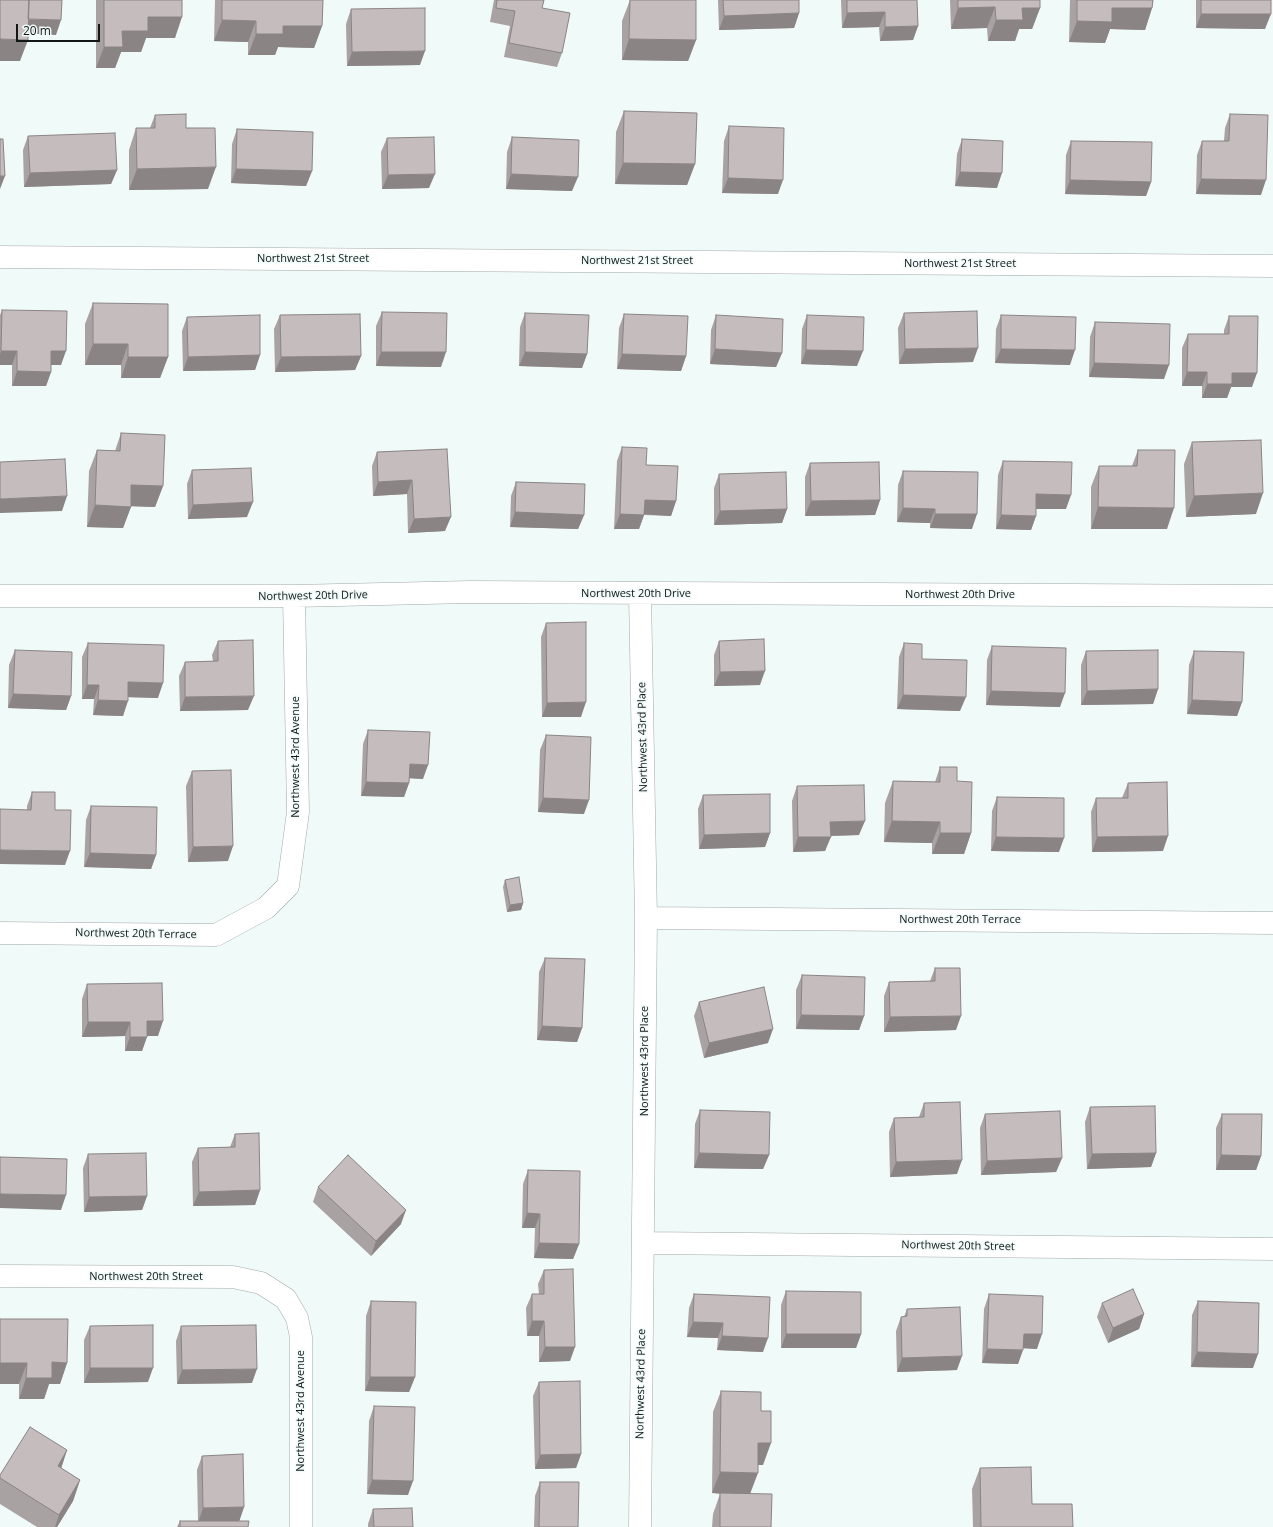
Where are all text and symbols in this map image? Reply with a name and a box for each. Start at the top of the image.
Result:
scale bar [18,16,102,42]
text: 20 m [23,22,51,39]
street label: Northwest 21st Street [257,252,369,266]
street label: Northwest 21st Street [581,254,693,268]
street label: Northwest 21st Street [904,257,1016,271]
street label: Northwest 20th Drive [581,587,691,601]
street label: Northwest 20th Drive [258,588,368,604]
street label: Northwest 20th Drive [905,588,1015,602]
street label: Northwest 43rd Place [635,682,651,792]
street label: Northwest 43rd Avenue [289,696,303,818]
street label: Northwest 20th Terrace [899,913,1021,927]
street label: Northwest 20th Terrace [75,926,197,942]
street label: Northwest 43rd Place [638,1006,652,1116]
street label: Northwest 20th Street [901,1238,1015,1254]
street label: Northwest 20th Street [89,1270,203,1284]
street label: Northwest 43rd Place [633,1329,649,1439]
street label: Northwest 43rd Avenue [294,1350,308,1472]

